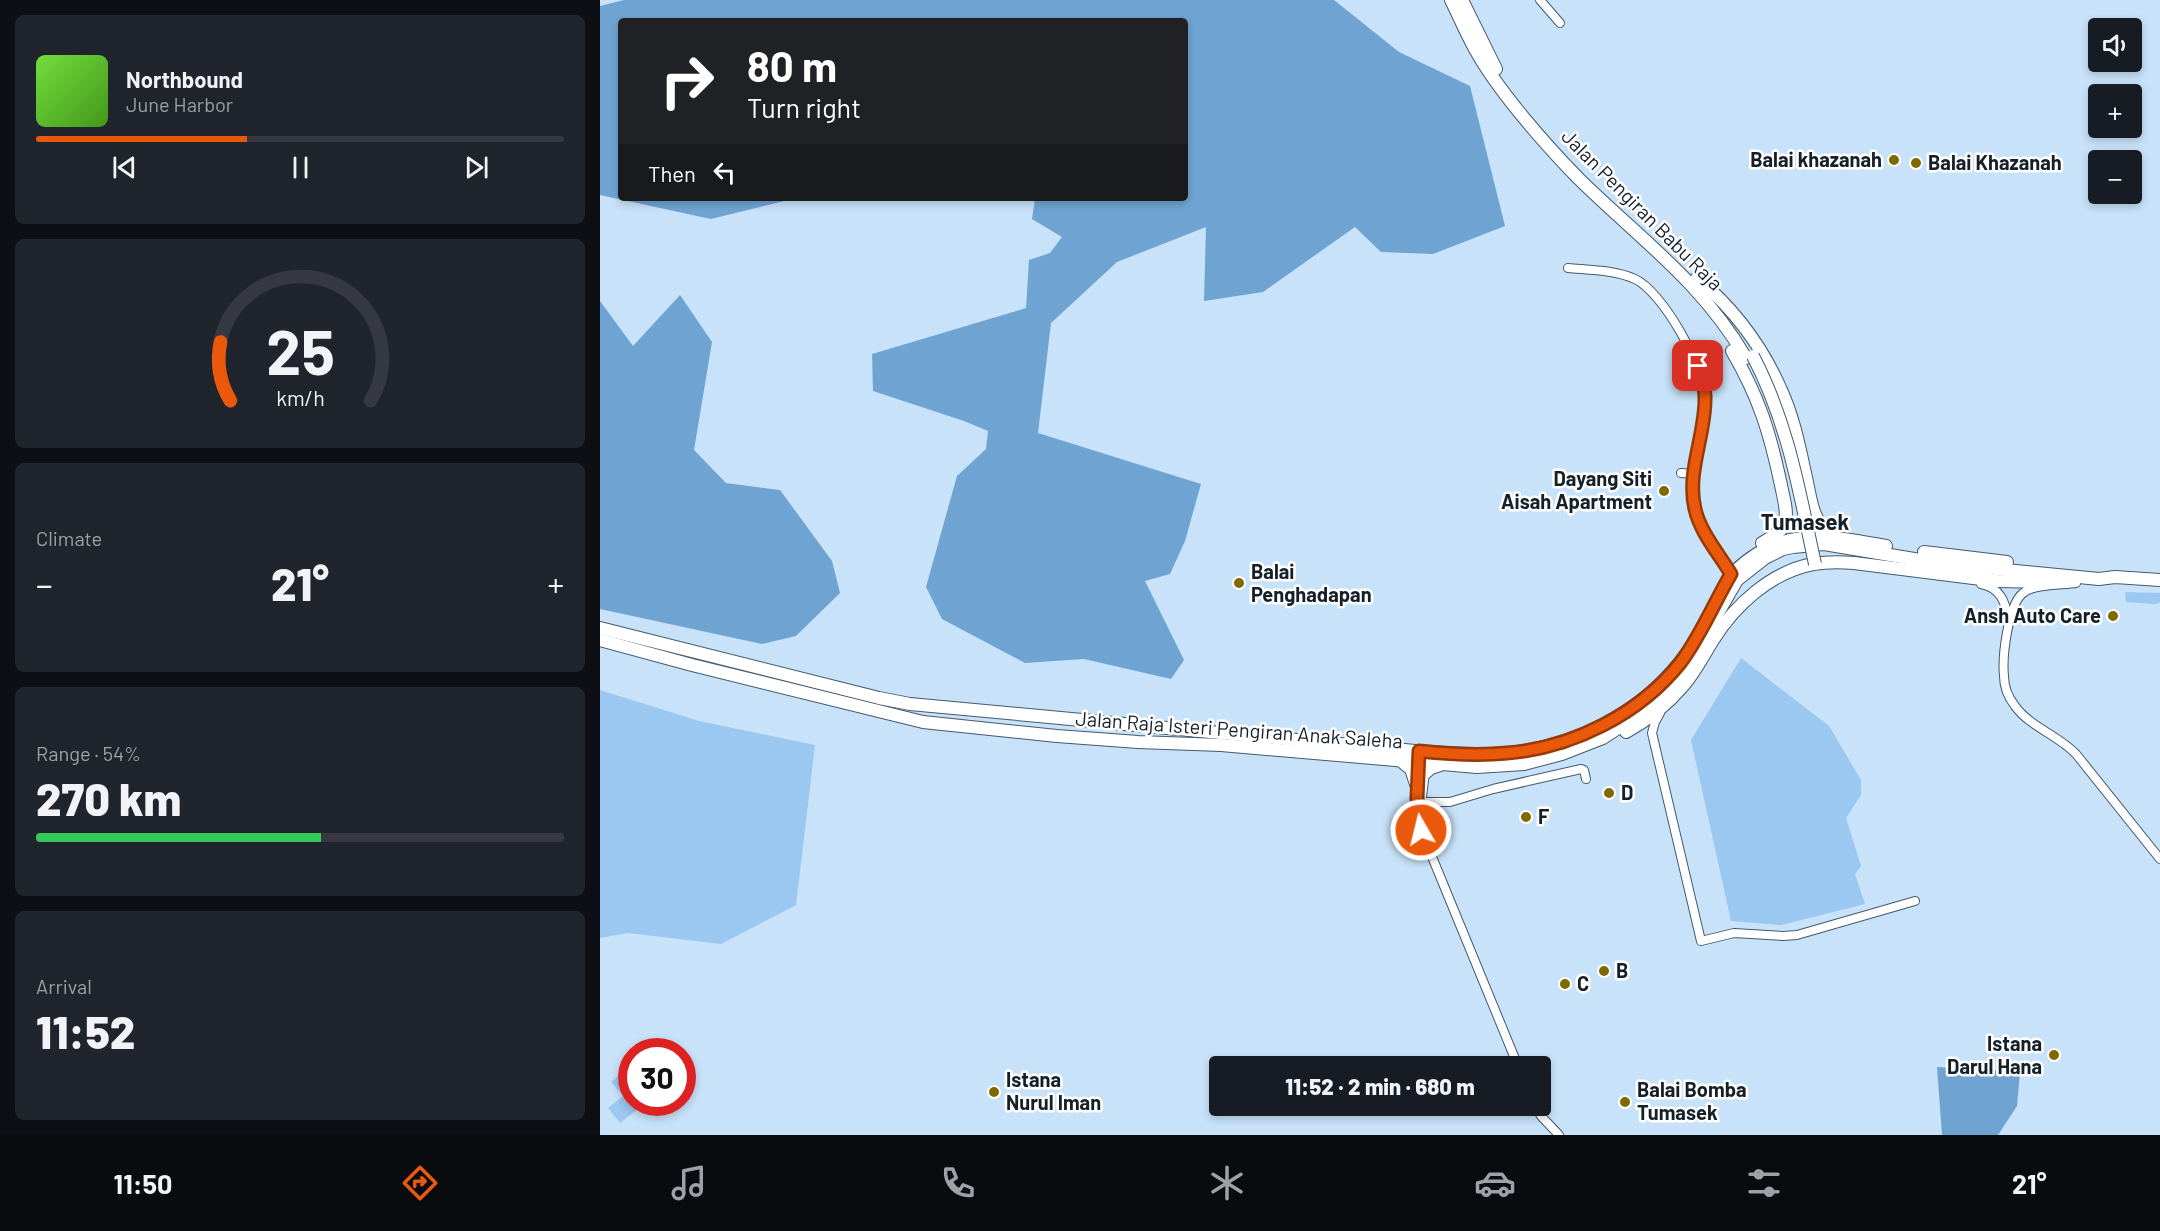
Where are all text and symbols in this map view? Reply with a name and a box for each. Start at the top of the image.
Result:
map controls [2088,18,2142,204]
button: sound [2088,18,2142,72]
text: 80 m [747,40,837,90]
icon: right [648,42,726,120]
text: Northbound [126,66,243,92]
button: + [2088,84,2142,138]
text: Turn right [747,91,861,123]
text: June Harbor [126,92,233,116]
street label: Jalan Pengiran Babu Raja [1557,124,1728,295]
place label: Balai khazanah [1750,147,1882,171]
place label: Balai Khazanah [1928,150,2062,174]
button: − [2088,150,2142,204]
icon: previous [108,151,141,184]
icon: pause [284,151,317,184]
icon: next [460,151,493,184]
marker: Balai khazanah [1887,153,1901,167]
icon: left [708,156,741,189]
marker: Balai Khazanah [1909,156,1923,170]
text: Then [648,160,696,186]
text: 25 [266,313,334,387]
pin [1672,340,1723,391]
icon: arrive [1681,349,1714,382]
text: km/h [276,385,324,410]
place label: Dayang Siti Aisah Apartment [1501,466,1652,513]
marker: Dayang Siti Aisah Apartment [1657,484,1671,498]
district label: Tumasek [1761,508,1850,534]
text: Climate [36,526,102,550]
text: 21° [271,556,329,610]
place label: Balai Penghadapan [1251,559,1372,606]
text: − [36,564,53,604]
text: + [547,564,564,604]
marker: Balai Penghadapan [1232,576,1246,590]
place label: Ansh Auto Care [1964,603,2101,627]
marker: Ansh Auto Care [2106,609,2120,623]
street label: Jalan Raja Isteri Pengiran Anak Saleha [1075,706,1403,752]
text: Range · 54% [36,741,141,765]
text: 270 km [36,771,181,825]
place label: D [1621,780,1633,804]
marker: D [1602,786,1616,800]
position arrow [1389,798,1453,862]
place label: F [1538,804,1549,828]
marker: F [1519,810,1533,824]
place label: B [1616,958,1628,982]
marker: B [1597,964,1611,978]
place label: C [1577,971,1589,995]
text: Arrival [36,974,92,998]
marker: C [1558,977,1572,991]
text: 11:52 [36,1004,135,1058]
place label: Istana Darul Hana [1947,1031,2042,1078]
speed limit sign: 30 [618,1038,696,1116]
marker: Istana Darul Hana [2047,1048,2061,1062]
place label: Istana Nurul Iman [1006,1067,1101,1114]
text: 11:52 · 2 min · 680 m [1285,1073,1475,1099]
place label: Balai Bomba Tumasek [1637,1077,1747,1124]
marker: Istana Nurul Iman [987,1085,1001,1099]
marker: Balai Bomba Tumasek [1618,1095,1632,1109]
icon: directions [399,1162,441,1204]
icon: music [668,1162,710,1204]
icon: phone [937,1162,979,1204]
icon: climate [1206,1162,1248,1204]
icon: car [1474,1162,1516,1204]
icon: filters [1743,1162,1785,1204]
text: 11:50 [113,1167,172,1199]
text: 21° [2012,1167,2047,1199]

